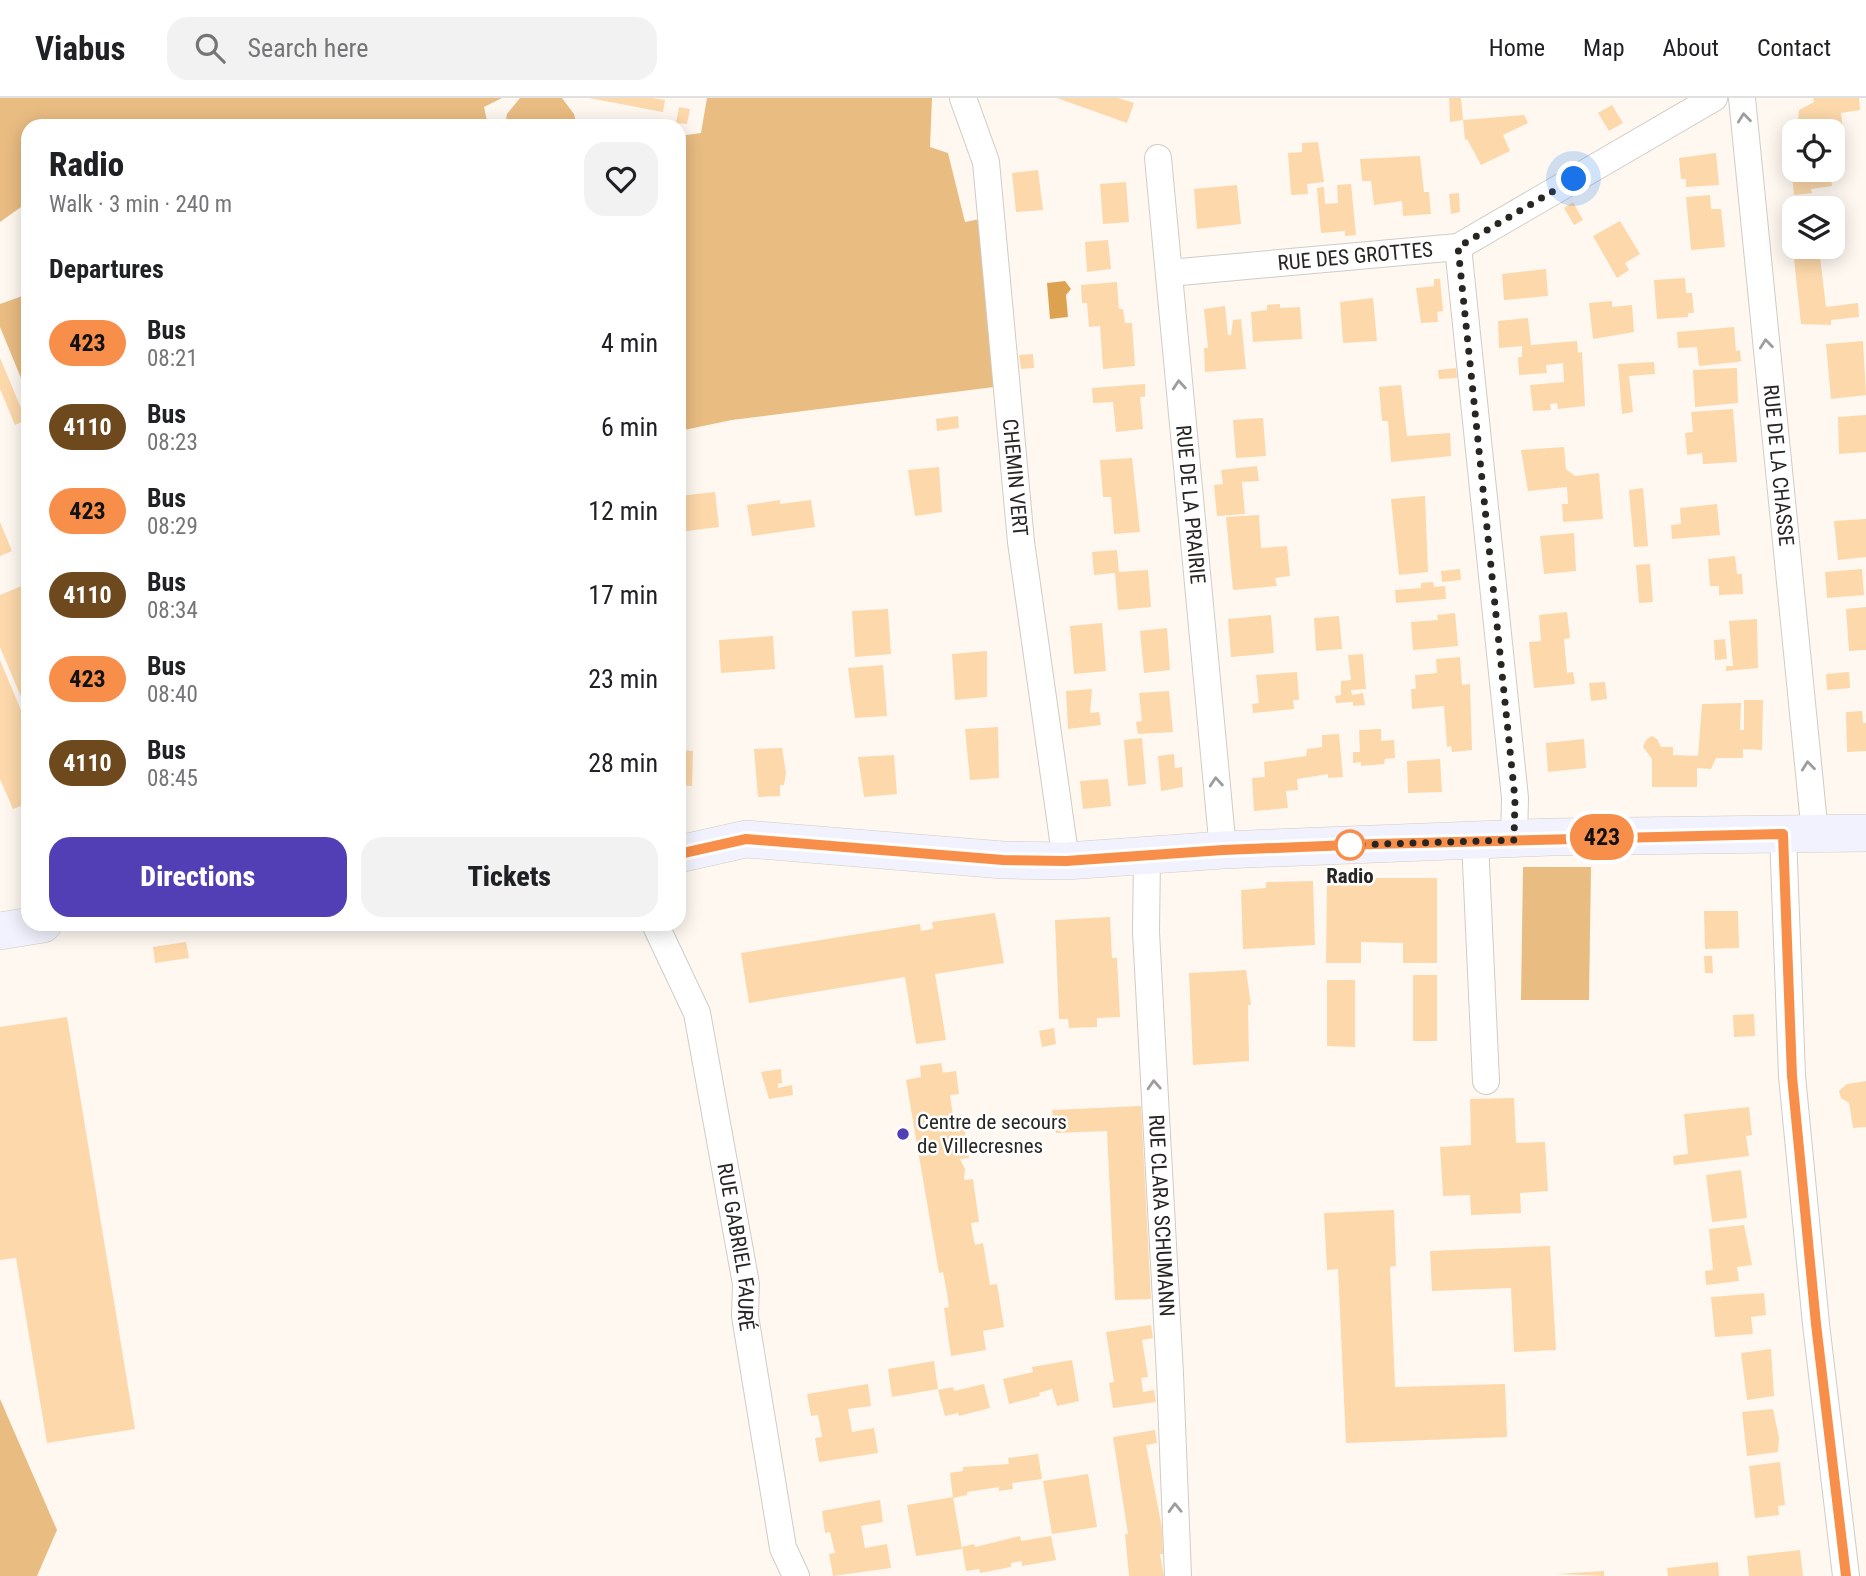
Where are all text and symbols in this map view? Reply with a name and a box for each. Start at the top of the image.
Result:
search box [167,17,657,80]
text: Viabus [35,29,125,68]
icon: search [191,29,229,67]
text: Search here [247,33,368,63]
text: Home [1489,34,1545,62]
text: Map [1583,34,1625,62]
text: About [1663,34,1719,62]
text: Contact [1757,34,1831,62]
one-way arrow [1736,112,1751,124]
map controls [1782,119,1845,259]
button: locate [1782,119,1845,182]
button: heart [584,142,658,216]
text: Radio [49,145,124,184]
your location [1556,161,1591,196]
text: Walk · 3 min · 240 m [49,191,232,218]
button: layers [1782,196,1845,259]
street label: RUE DES GROTTES [1277,237,1434,275]
text: Departures [49,254,164,284]
text: Bus [147,315,186,345]
text: 4 min [601,328,658,358]
text: 423 [69,329,106,357]
one-way arrow [1759,338,1774,349]
text: 08:21 [147,345,198,372]
one-way arrow [1172,379,1187,390]
street label: RUE DE LA CHASSE [1758,383,1798,547]
text: Bus [147,399,186,429]
text: 6 min [601,412,658,442]
text: 4110 [63,413,112,441]
street label: CHEMIN VERT [998,418,1032,538]
street label: RUE DE LA PRAIRIE [1171,424,1210,585]
text: 08:23 [147,429,198,456]
text: Bus [147,483,186,513]
text: 12 min [588,496,658,526]
text: 423 [69,497,106,525]
text: 08:29 [147,513,198,540]
text: Bus [147,567,186,597]
text: 17 min [588,580,658,610]
text: 4110 [63,581,112,609]
text: 08:34 [147,597,198,624]
text: Bus [147,651,186,681]
text: 23 min [588,664,658,694]
text: 423 [69,665,106,693]
text: 08:40 [147,681,198,708]
text: Bus [147,735,186,765]
text: 28 min [588,748,658,778]
text: 4110 [63,749,112,777]
one-way arrow [1801,760,1816,771]
text: 08:45 [147,765,198,792]
one-way arrow [1209,776,1224,787]
line badge: 423 [1562,814,1642,860]
text: 423 [1584,823,1620,851]
marker: Radio [1335,830,1365,860]
button: Directions [49,837,347,917]
button: Tickets [361,837,658,917]
place label: Radio [1326,864,1374,888]
one-way arrow [1147,1079,1162,1090]
place label: Centre de secours de Villecresnes [917,1110,1067,1158]
street label: RUE CLARA SCHUMANN [1144,1114,1179,1317]
marker: Centre de secours de Villecresnes [895,1126,911,1142]
street label: RUE GABRIEL FAURÉ [712,1161,759,1333]
one-way arrow [1168,1502,1183,1513]

